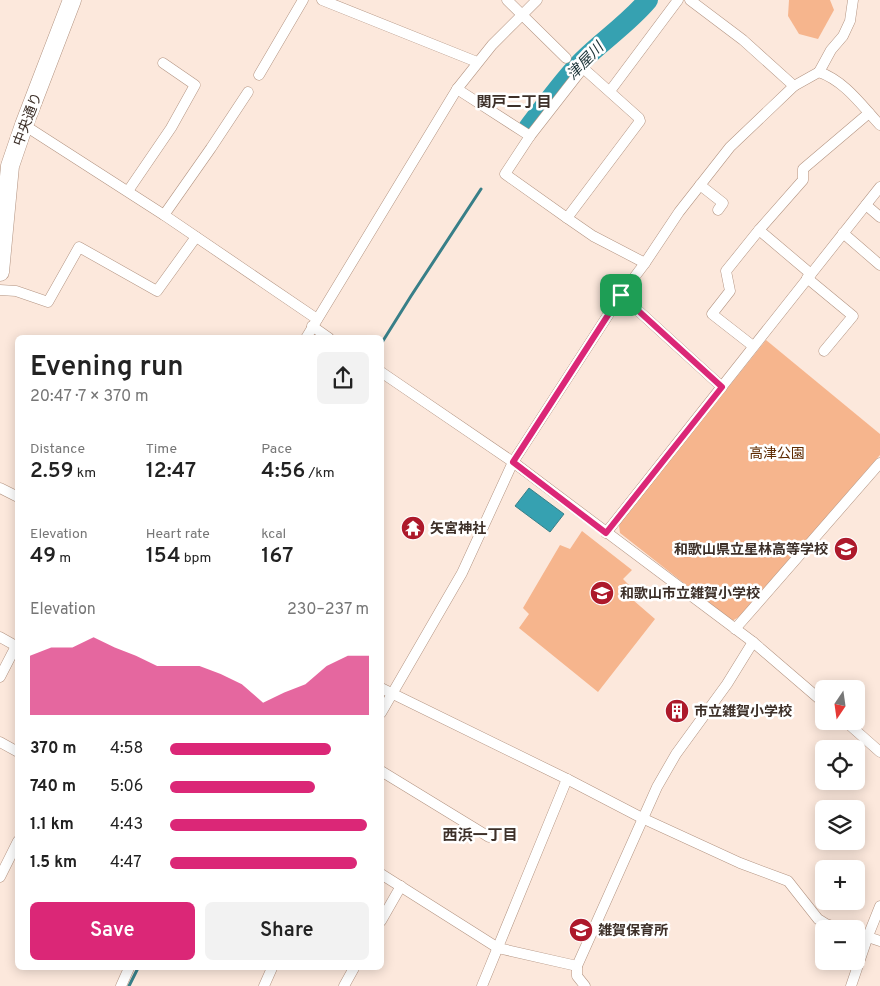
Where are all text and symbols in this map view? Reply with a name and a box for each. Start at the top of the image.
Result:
water label: 津屋川 [564,38,610,85]
street label: 中央通り [10,90,46,149]
district label: 関戸二丁目 [476,94,552,113]
pin [600,274,642,316]
icon: arrive [607,281,635,309]
text: Evening run [30,350,184,386]
button: share [317,352,369,404]
text: 20:47 · 7 × 370 m [30,387,149,407]
text: Distance [30,441,85,458]
text: Time [146,441,177,458]
text: Pace [261,441,292,458]
park label: 高津公園 [749,446,805,463]
text: 2.59 [30,458,73,485]
text: 12:47 [146,458,196,485]
text: 4:56 [261,458,305,485]
text: km [73,465,96,482]
text: /km [305,465,335,482]
temple icon: 矢宮神社 [400,515,426,541]
place label: 矢宮神社 [430,520,486,538]
text: Elevation [30,526,88,543]
text: Heart rate [146,526,210,543]
text: kcal [261,526,286,543]
school or university icon: 和歌山県立星林高等学校 [833,536,859,562]
place label: 和歌山県立星林高等学校 [674,541,828,559]
text: 49 [30,543,56,570]
text: 154 [146,543,181,570]
text: 167 [261,543,293,570]
text: m [56,550,71,567]
text: bpm [181,550,211,567]
school or university icon: 和歌山市立雑賀小学校 [589,580,615,606]
place label: 和歌山市立雑賀小学校 [620,585,760,603]
text: Elevation [30,600,96,620]
text: 230–237 m [287,600,369,620]
north arrow [815,680,865,730]
map controls [815,680,865,970]
building icon: 市立雑賀小学校 [664,698,690,724]
place label: 市立雑賀小学校 [694,703,792,721]
text: 370 m [30,739,76,759]
text: 4:58 [110,739,143,759]
button: locate [815,740,865,790]
text: 740 m [30,777,76,797]
text: 5:06 [110,777,143,797]
button: layers [815,800,865,850]
text: 1.1 km [30,815,74,835]
text: 4:43 [110,815,143,835]
district label: 西浜一丁目 [442,827,518,846]
text: 1.5 km [30,853,77,873]
text: 4:47 [110,853,142,873]
button: + [815,860,865,910]
button: Save [30,902,195,960]
button: Share [205,902,369,960]
school or university icon: 雑賀保育所 [568,917,594,943]
button: − [815,920,865,970]
place label: 雑賀保育所 [598,922,668,940]

